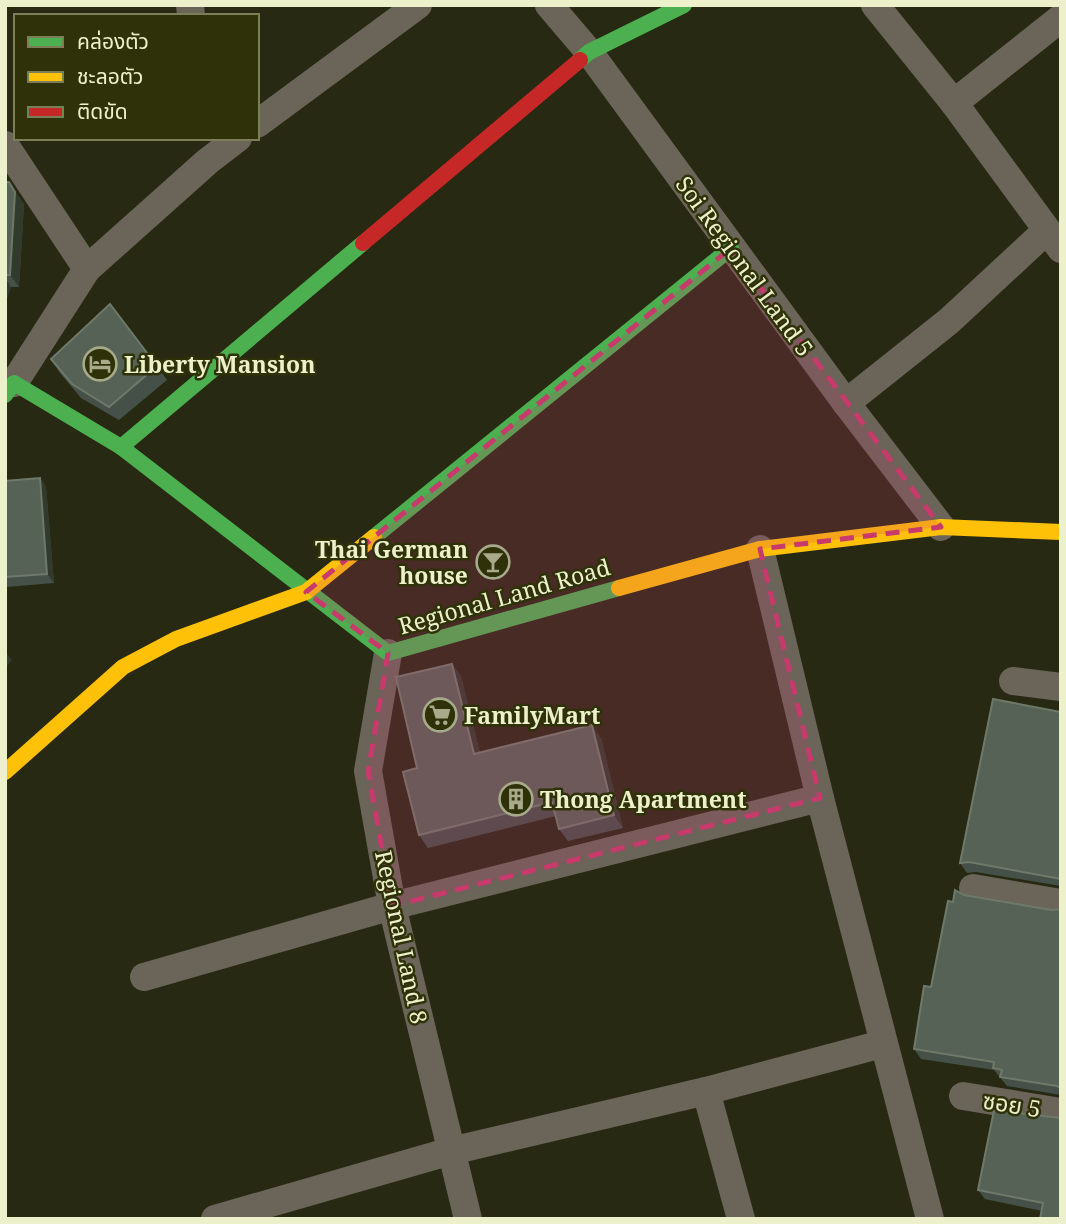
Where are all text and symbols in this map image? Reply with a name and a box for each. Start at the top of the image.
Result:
legend [14,14,259,140]
text: คล่องตัว [77,27,149,55]
text: ชะลอตัว [77,62,143,90]
text: ติดขัด [77,97,128,125]
street label: Soi Regional Land 5 [669,169,821,363]
hotel icon: Liberty Mansion [81,345,119,383]
place label: Liberty Mansion [124,348,316,380]
place label: Thai German house [315,533,468,591]
bar icon: Thai German house [474,543,512,581]
street label: Regional Land Road [394,550,614,642]
supermarket icon: FamilyMart [421,696,459,734]
place label: FamilyMart [464,699,600,731]
building icon: Thong Apartment [497,780,535,818]
place label: Thong Apartment [540,783,746,815]
street label: Regional Land 8 [368,847,436,1027]
street label: ซอย 5 [981,1084,1043,1124]

